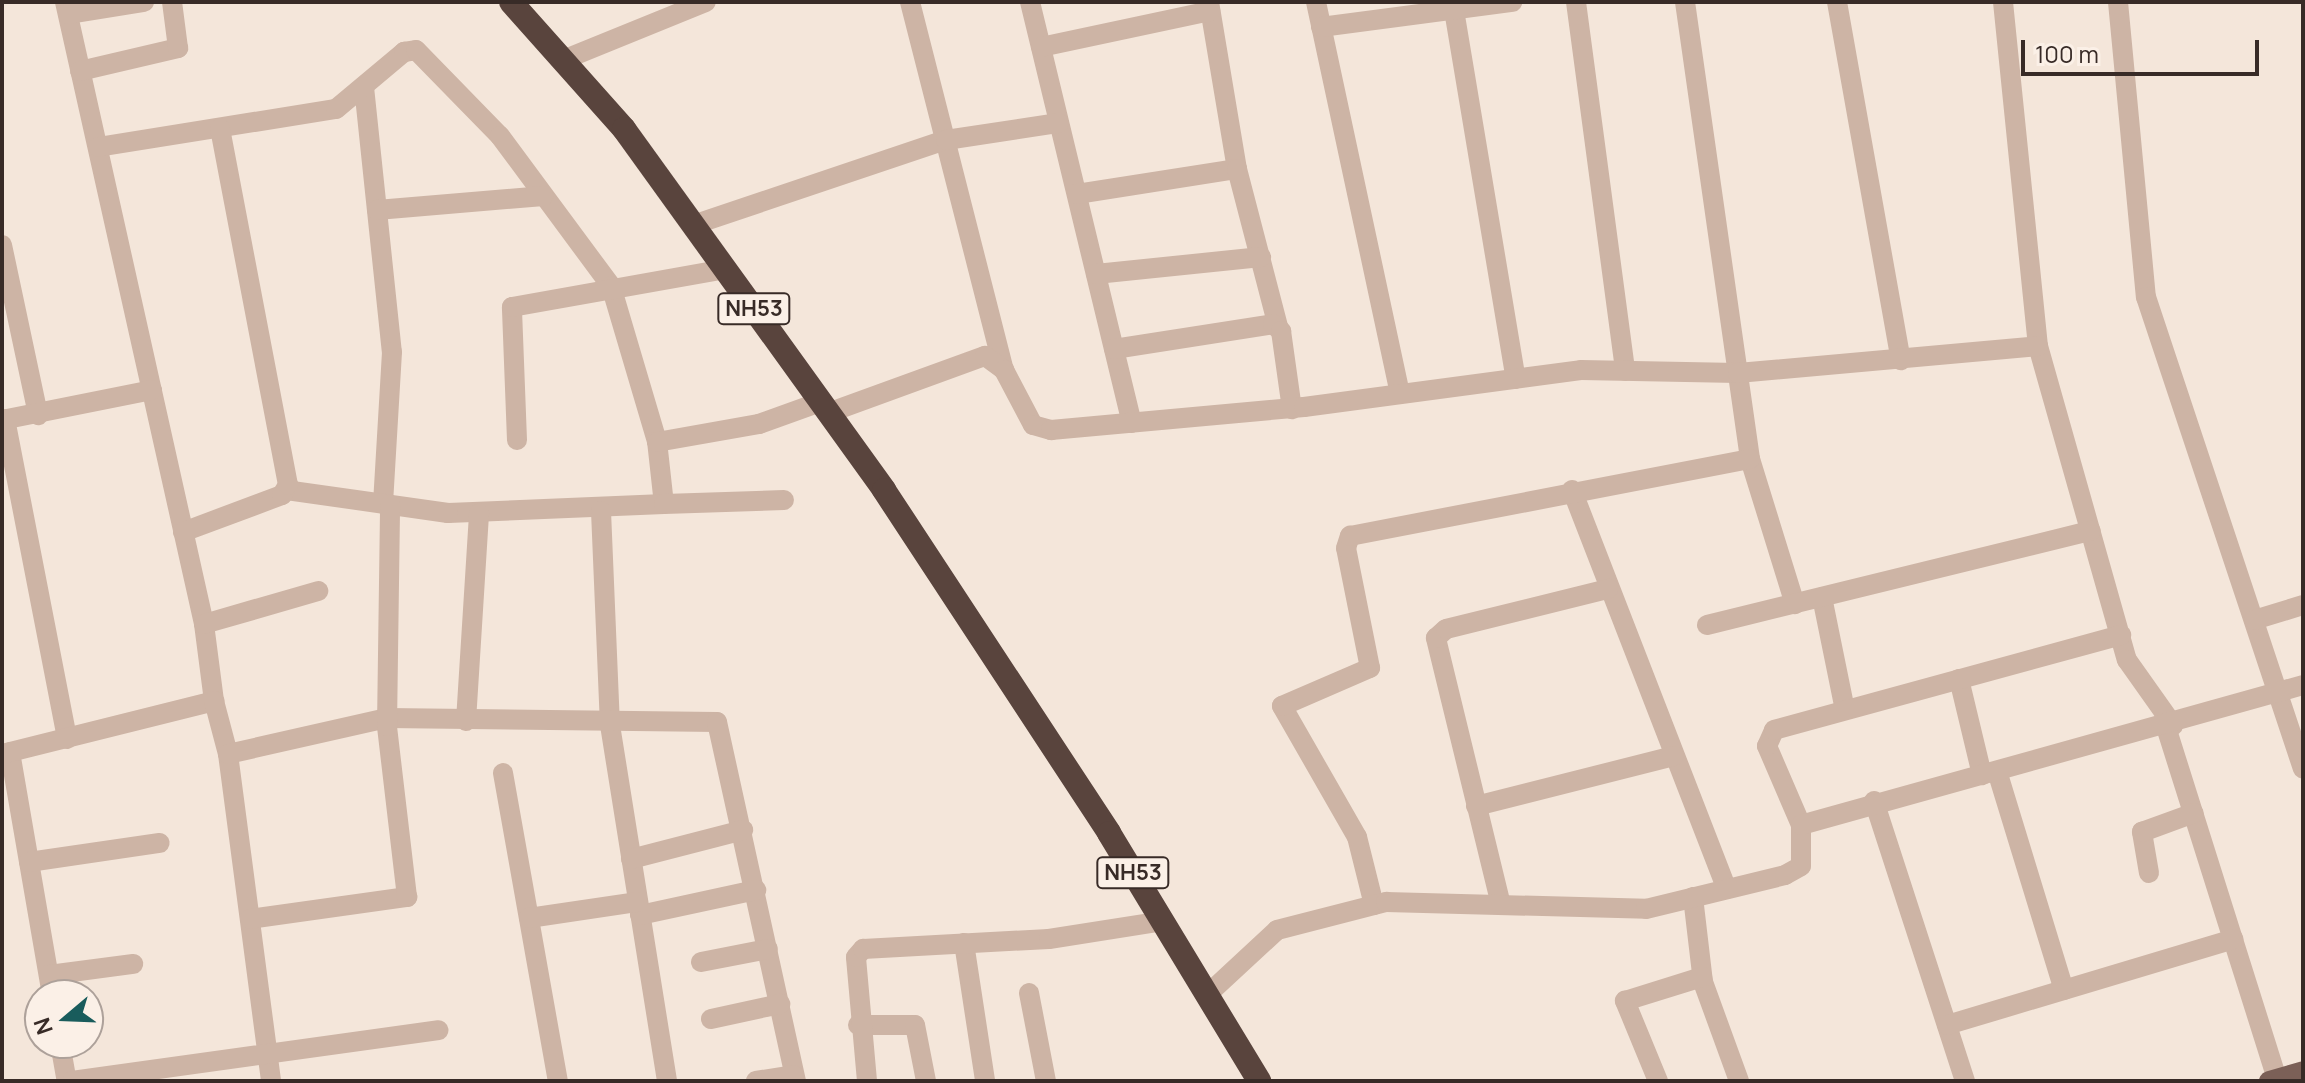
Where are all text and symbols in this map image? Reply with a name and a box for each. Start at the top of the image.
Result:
scale bar [2025,24,2263,74]
text: 100 m [2035,37,2099,70]
road number: NH53 [716,291,792,327]
road number: NH53 [1095,855,1171,891]
north arrow [24,979,104,1059]
text: N [26,1014,60,1039]

